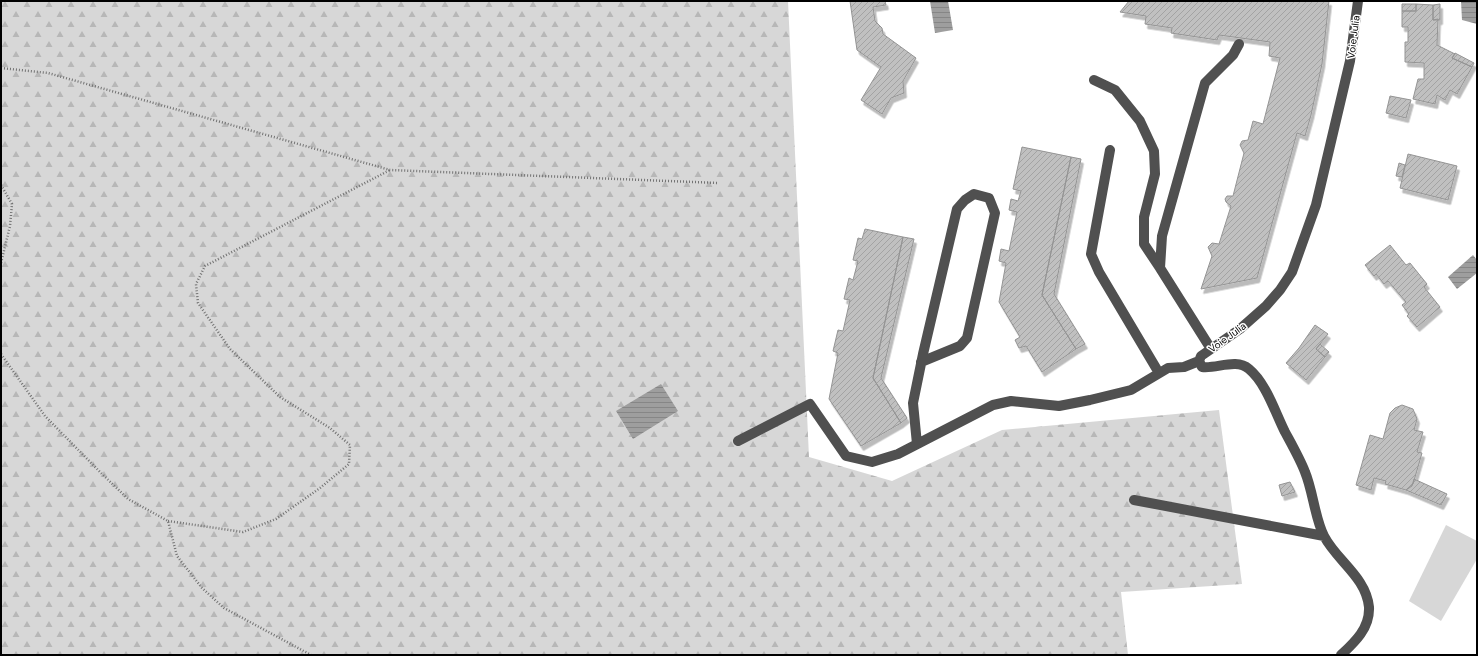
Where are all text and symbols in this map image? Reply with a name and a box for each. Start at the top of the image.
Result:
street label: Voie Julia [1344,15,1363,59]
street label: Voie Julia [1206,319,1249,355]

